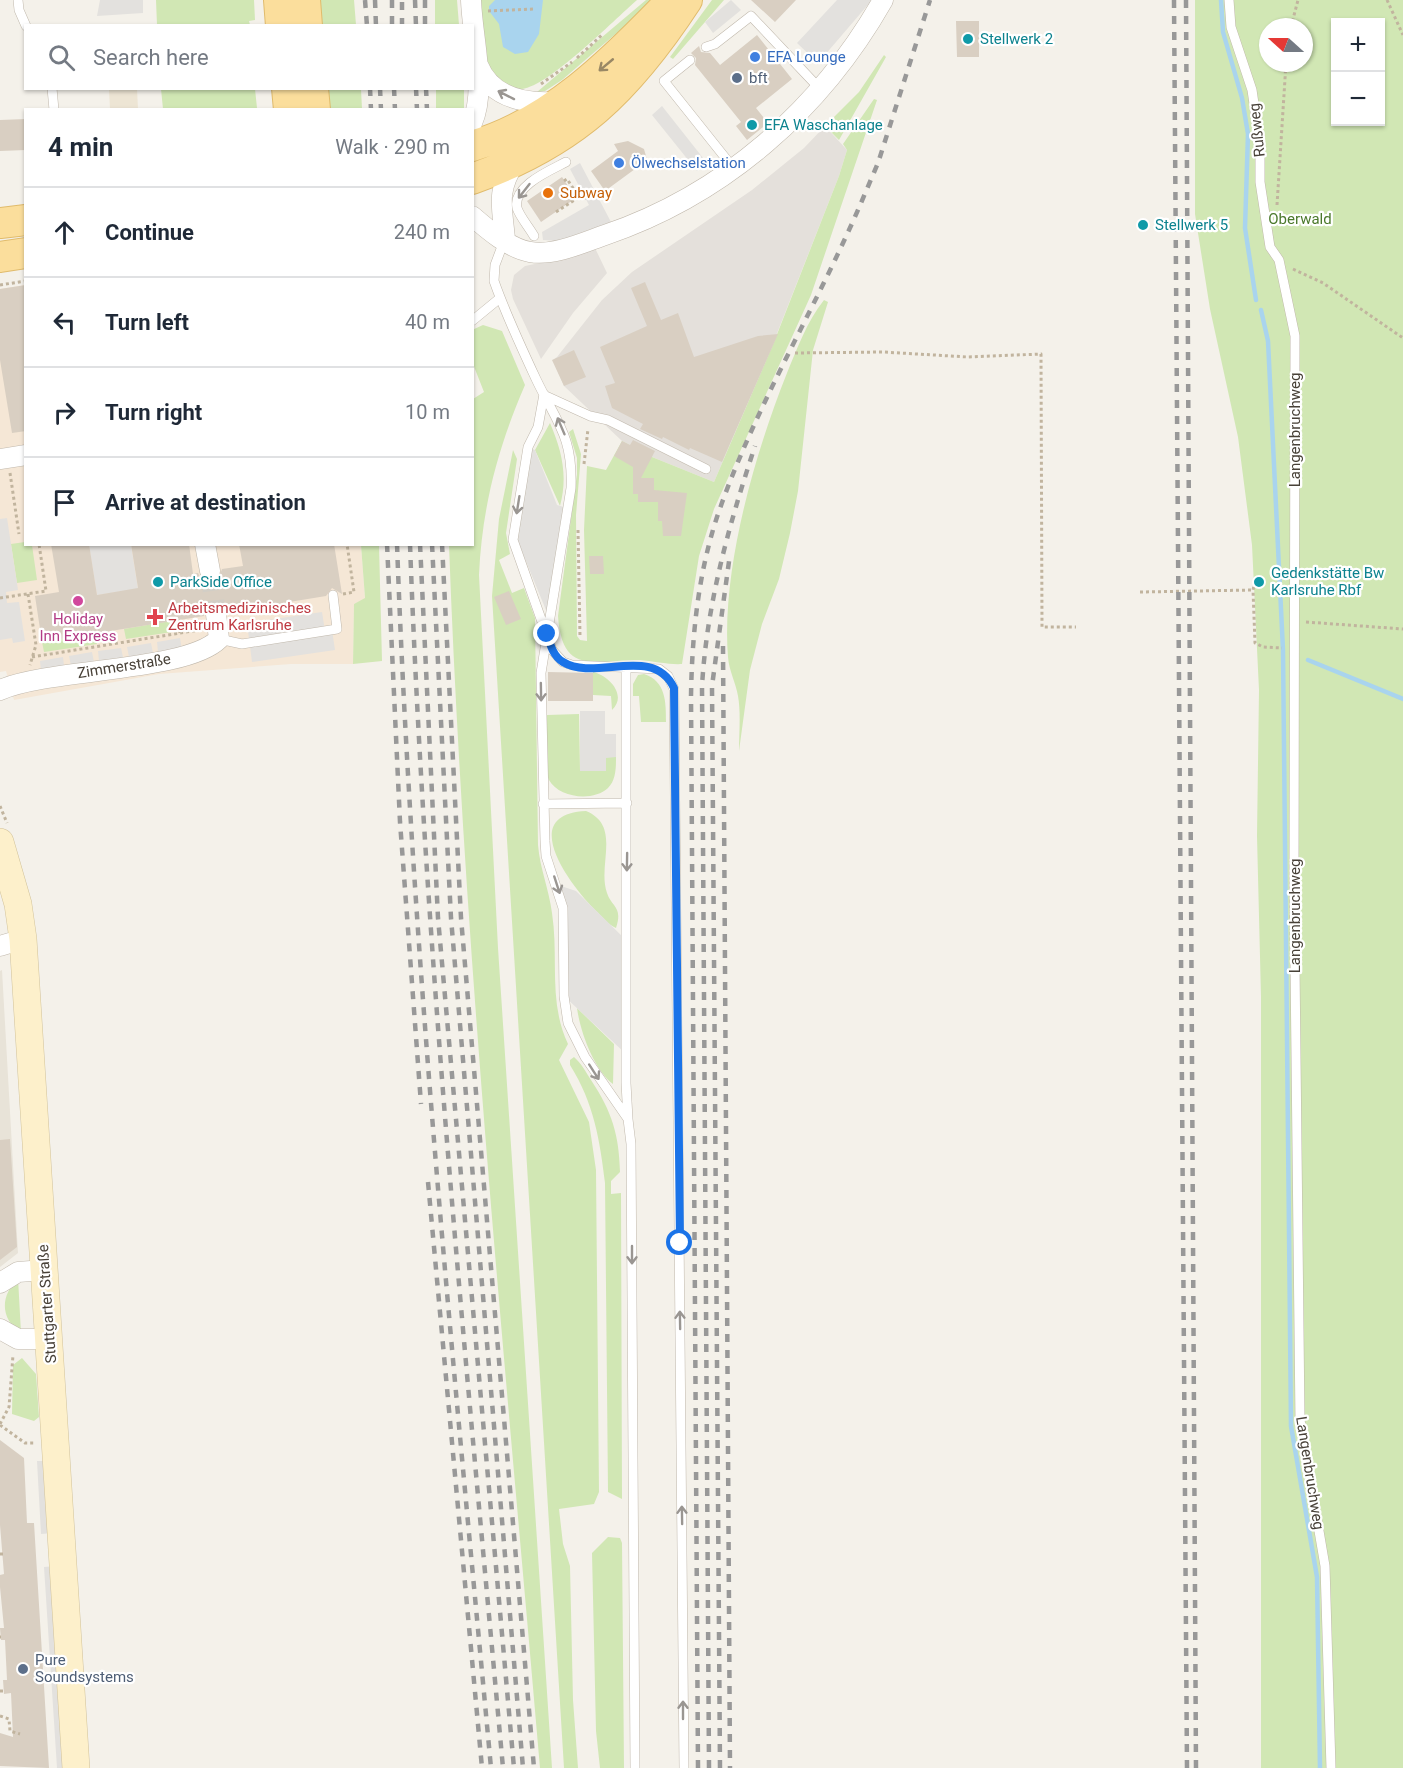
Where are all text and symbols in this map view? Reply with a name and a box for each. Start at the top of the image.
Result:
north arrow [1259,18,1313,72]
map controls [1331,18,1385,126]
button: + [1331,18,1385,72]
search box [24,24,474,90]
place label: Stellwerk 2 [980,30,1053,48]
marker: Stellwerk 2 [961,32,975,46]
icon: search [45,41,78,74]
text: Search here [93,45,209,70]
place label: EFA Lounge [767,48,846,66]
marker: EFA Lounge [748,50,762,64]
one-way arrow [598,58,614,71]
place label: bft [749,69,768,87]
marker: bft [730,71,744,85]
button: − [1331,72,1385,126]
one-way arrow [497,88,515,100]
street label: Rußweg [1245,102,1269,158]
place label: EFA Waschanlage [764,116,883,134]
marker: EFA Waschanlage [745,118,759,132]
text: 4 min [48,132,113,162]
text: Walk · 290 m [335,135,450,159]
place label: Ölwechselstation [631,154,746,172]
marker: Ölwechselstation [612,156,626,170]
one-way arrow [518,183,531,199]
place label: Subway [560,184,612,202]
marker: Subway [541,186,555,200]
park label: Oberwald [1268,210,1332,228]
icon: ahead [48,216,81,249]
place label: Stellwerk 5 [1155,216,1228,234]
marker: Stellwerk 5 [1136,218,1150,232]
text: Continue [105,220,194,245]
text: 240 m [394,220,450,244]
icon: left [48,306,81,339]
text: Turn left [105,310,189,335]
text: 40 m [405,310,450,334]
street label: Langenbruchweg [1286,373,1304,487]
icon: right [48,396,81,429]
text: Turn right [105,400,202,425]
text: 10 m [405,400,450,424]
one-way arrow [555,418,566,436]
icon: arrive [48,486,81,519]
text: Arrive at destination [105,490,306,515]
one-way arrow [513,495,524,515]
place label: Gedenkstätte Bw Karlsruhe Rbf [1271,564,1384,599]
place label: ParkSide Office [170,573,272,591]
marker: ParkSide Office [151,575,165,589]
marker: Gedenkstätte Bw Karlsruhe Rbf [1252,575,1266,589]
marker: Holiday Inn Express [71,594,85,608]
place label: Arbeitsmedizinisches Zentrum Karlsruhe [168,599,311,634]
marker: Arbeitsmedizinisches Zentrum Karlsruhe [146,608,164,626]
place label: Holiday Inn Express [39,610,117,645]
route end [533,620,559,646]
street label: Zimmerstraße [76,650,172,682]
one-way arrow [535,681,547,701]
one-way arrow [622,851,633,871]
street label: Langenbruchweg [1286,859,1304,973]
one-way arrow [552,875,563,894]
one-way arrow [588,1063,600,1080]
route start [666,1229,692,1255]
street label: Stuttgarter Straße [34,1244,60,1364]
one-way arrow [626,1245,638,1265]
one-way arrow [674,1310,686,1330]
street label: Langenbruchweg [1292,1415,1328,1531]
one-way arrow [676,1505,688,1525]
place label: Pure Soundsystems [35,1651,134,1686]
marker: Pure Soundsystems [16,1662,30,1676]
one-way arrow [677,1700,689,1720]

